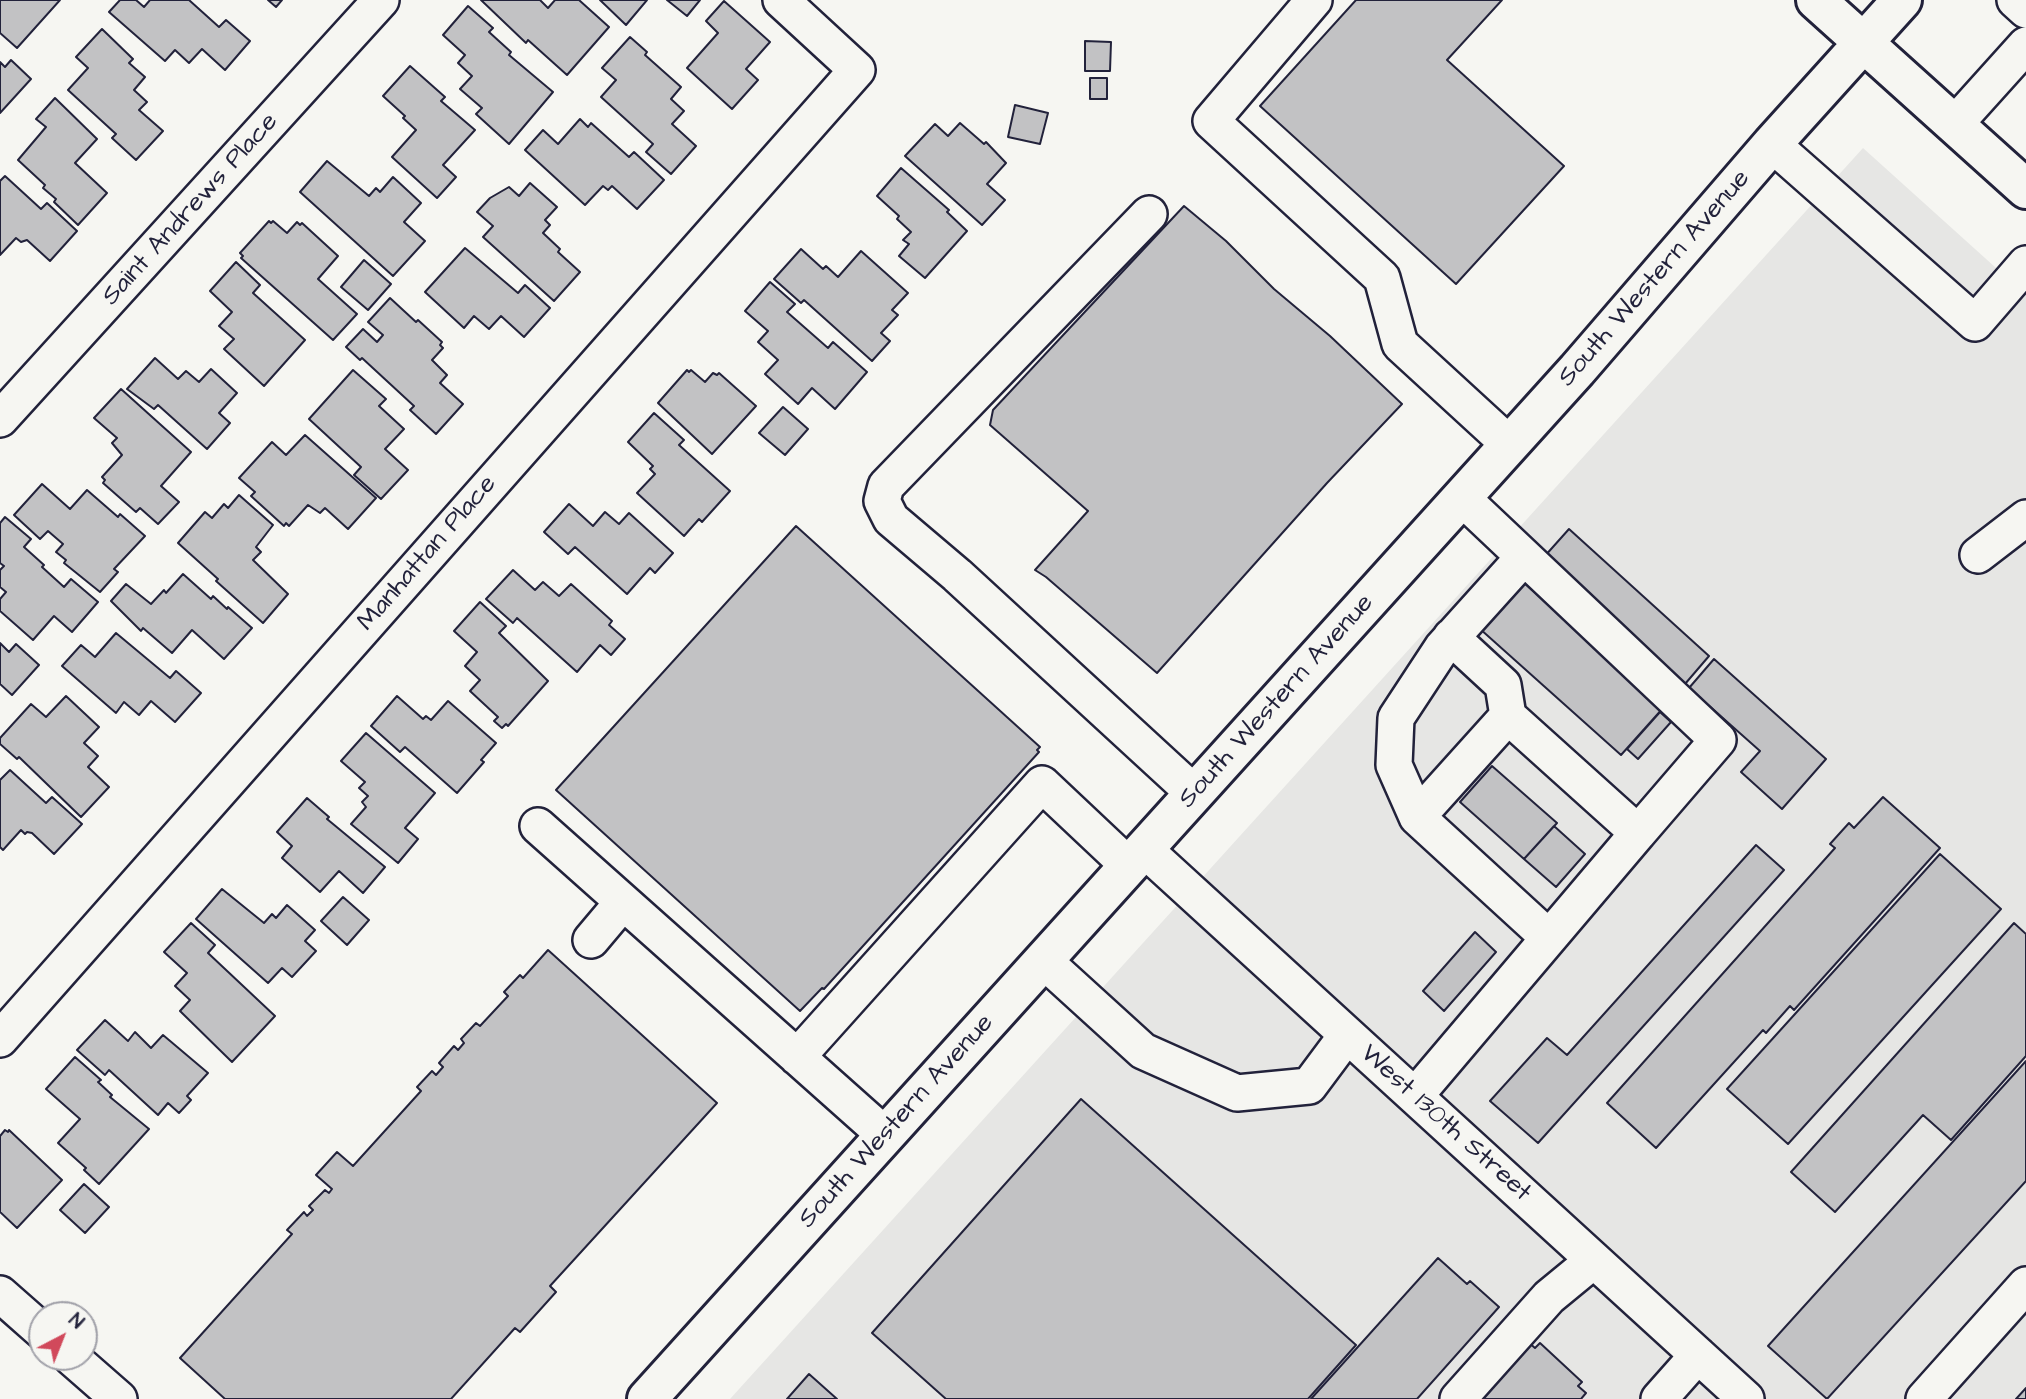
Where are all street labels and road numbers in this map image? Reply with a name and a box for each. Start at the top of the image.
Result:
street label: Saint Andrews Place [96,107,286,313]
street label: South Western Avenue [1552,164,1758,394]
street label: Manhattan Place [352,470,504,638]
street label: South Western Avenue [1173,589,1381,815]
street label: South Western Avenue [793,1009,1001,1235]
street label: West 130th Street [1353,1039,1537,1209]

